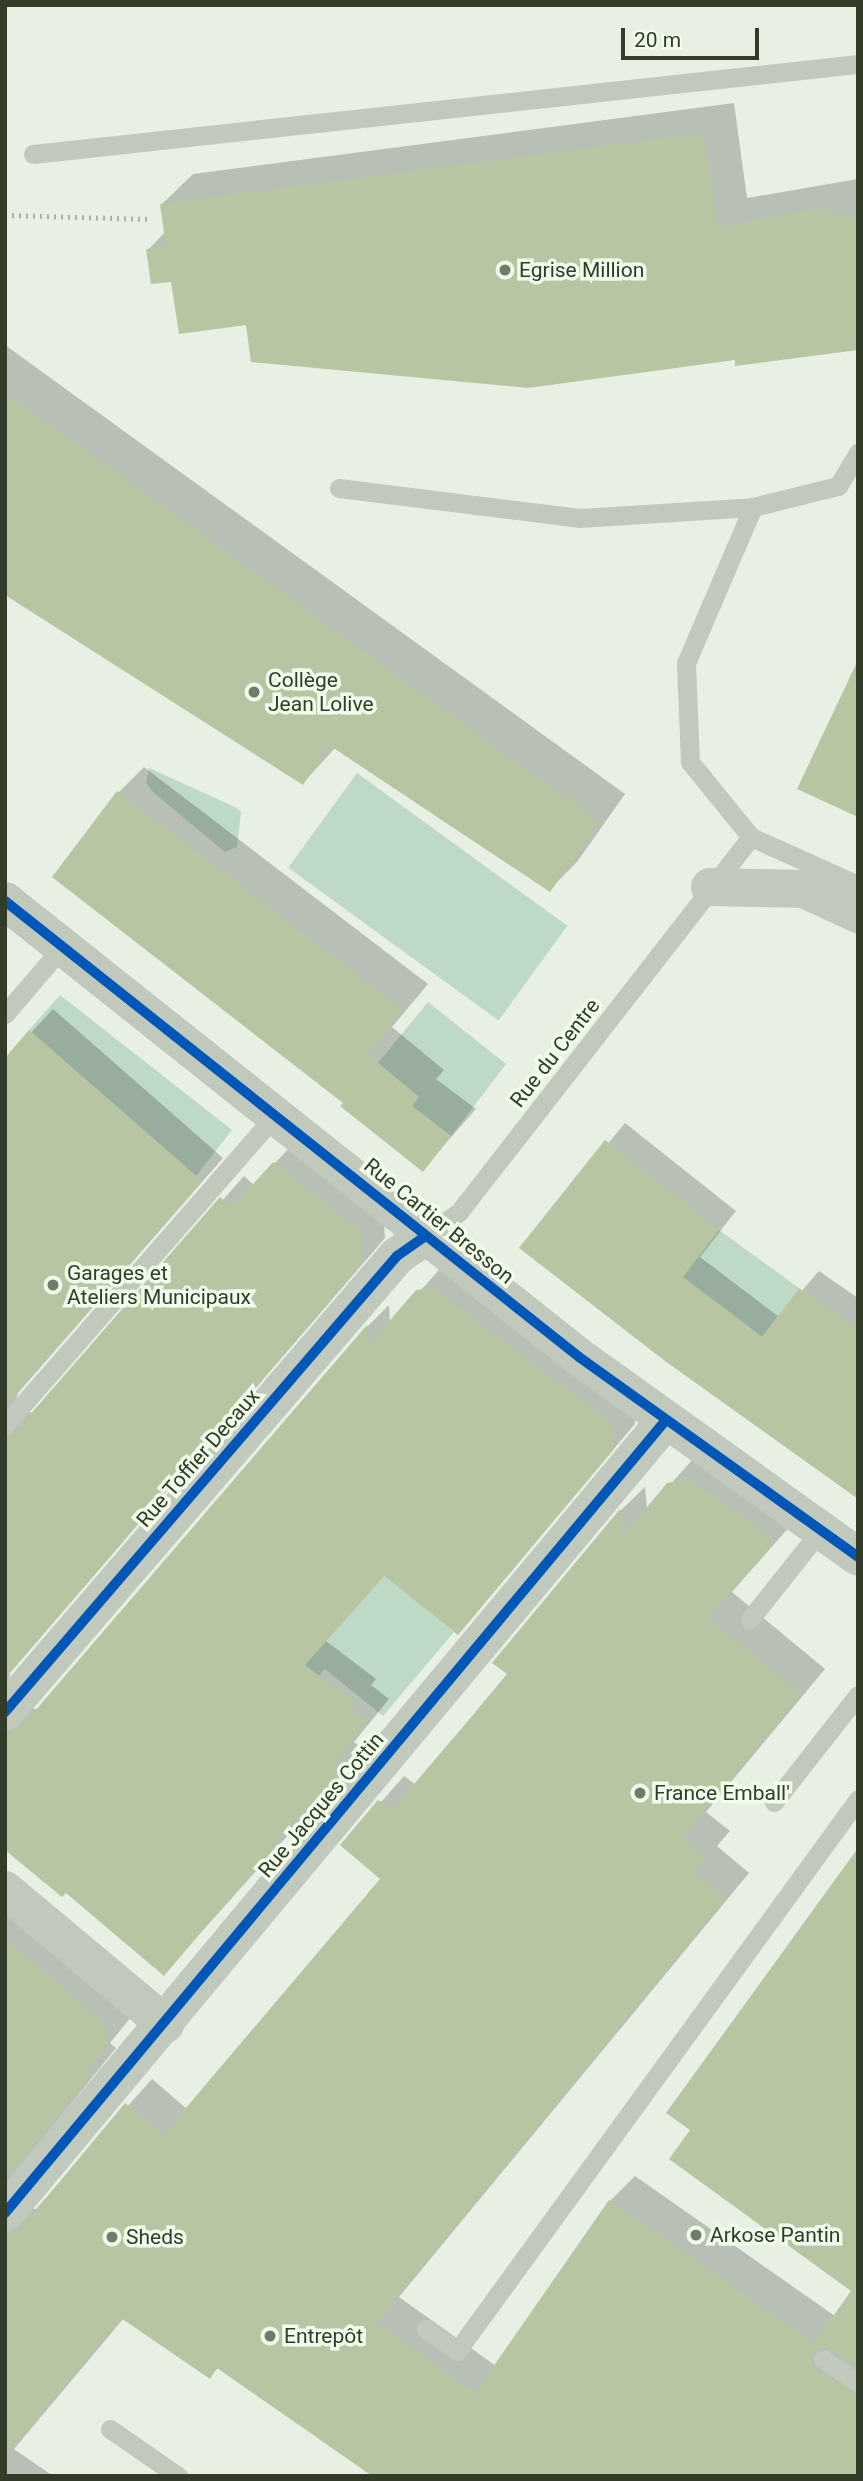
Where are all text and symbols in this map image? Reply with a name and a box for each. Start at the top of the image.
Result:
scale bar [625,14,763,58]
text: 20 m [634,28,681,52]
place label: Egrise Million [519,257,644,283]
marker: Egrise Million [497,262,513,278]
place label: Collège Jean Lolive [268,667,374,717]
marker: Collège Jean Lolive [246,684,262,700]
street label: Rue du Centre [505,994,605,1112]
street label: Rue Cartier Bresson [359,1153,519,1289]
place label: Garages et Ateliers Municipaux [67,1260,251,1310]
marker: Garages et Ateliers Municipaux [45,1277,61,1293]
street label: Rue Toffier Decaux [131,1384,265,1532]
street label: Rue Jacques Cottin [253,1727,389,1883]
place label: France Emball' [654,1780,790,1806]
marker: France Emball' [632,1785,648,1801]
place label: Arkose Pantin [710,2222,840,2248]
place label: Sheds [126,2224,184,2250]
marker: Arkose Pantin [688,2227,704,2243]
marker: Sheds [104,2229,120,2245]
place label: Entrepôt [284,2323,363,2349]
marker: Entrepôt [262,2328,278,2344]

